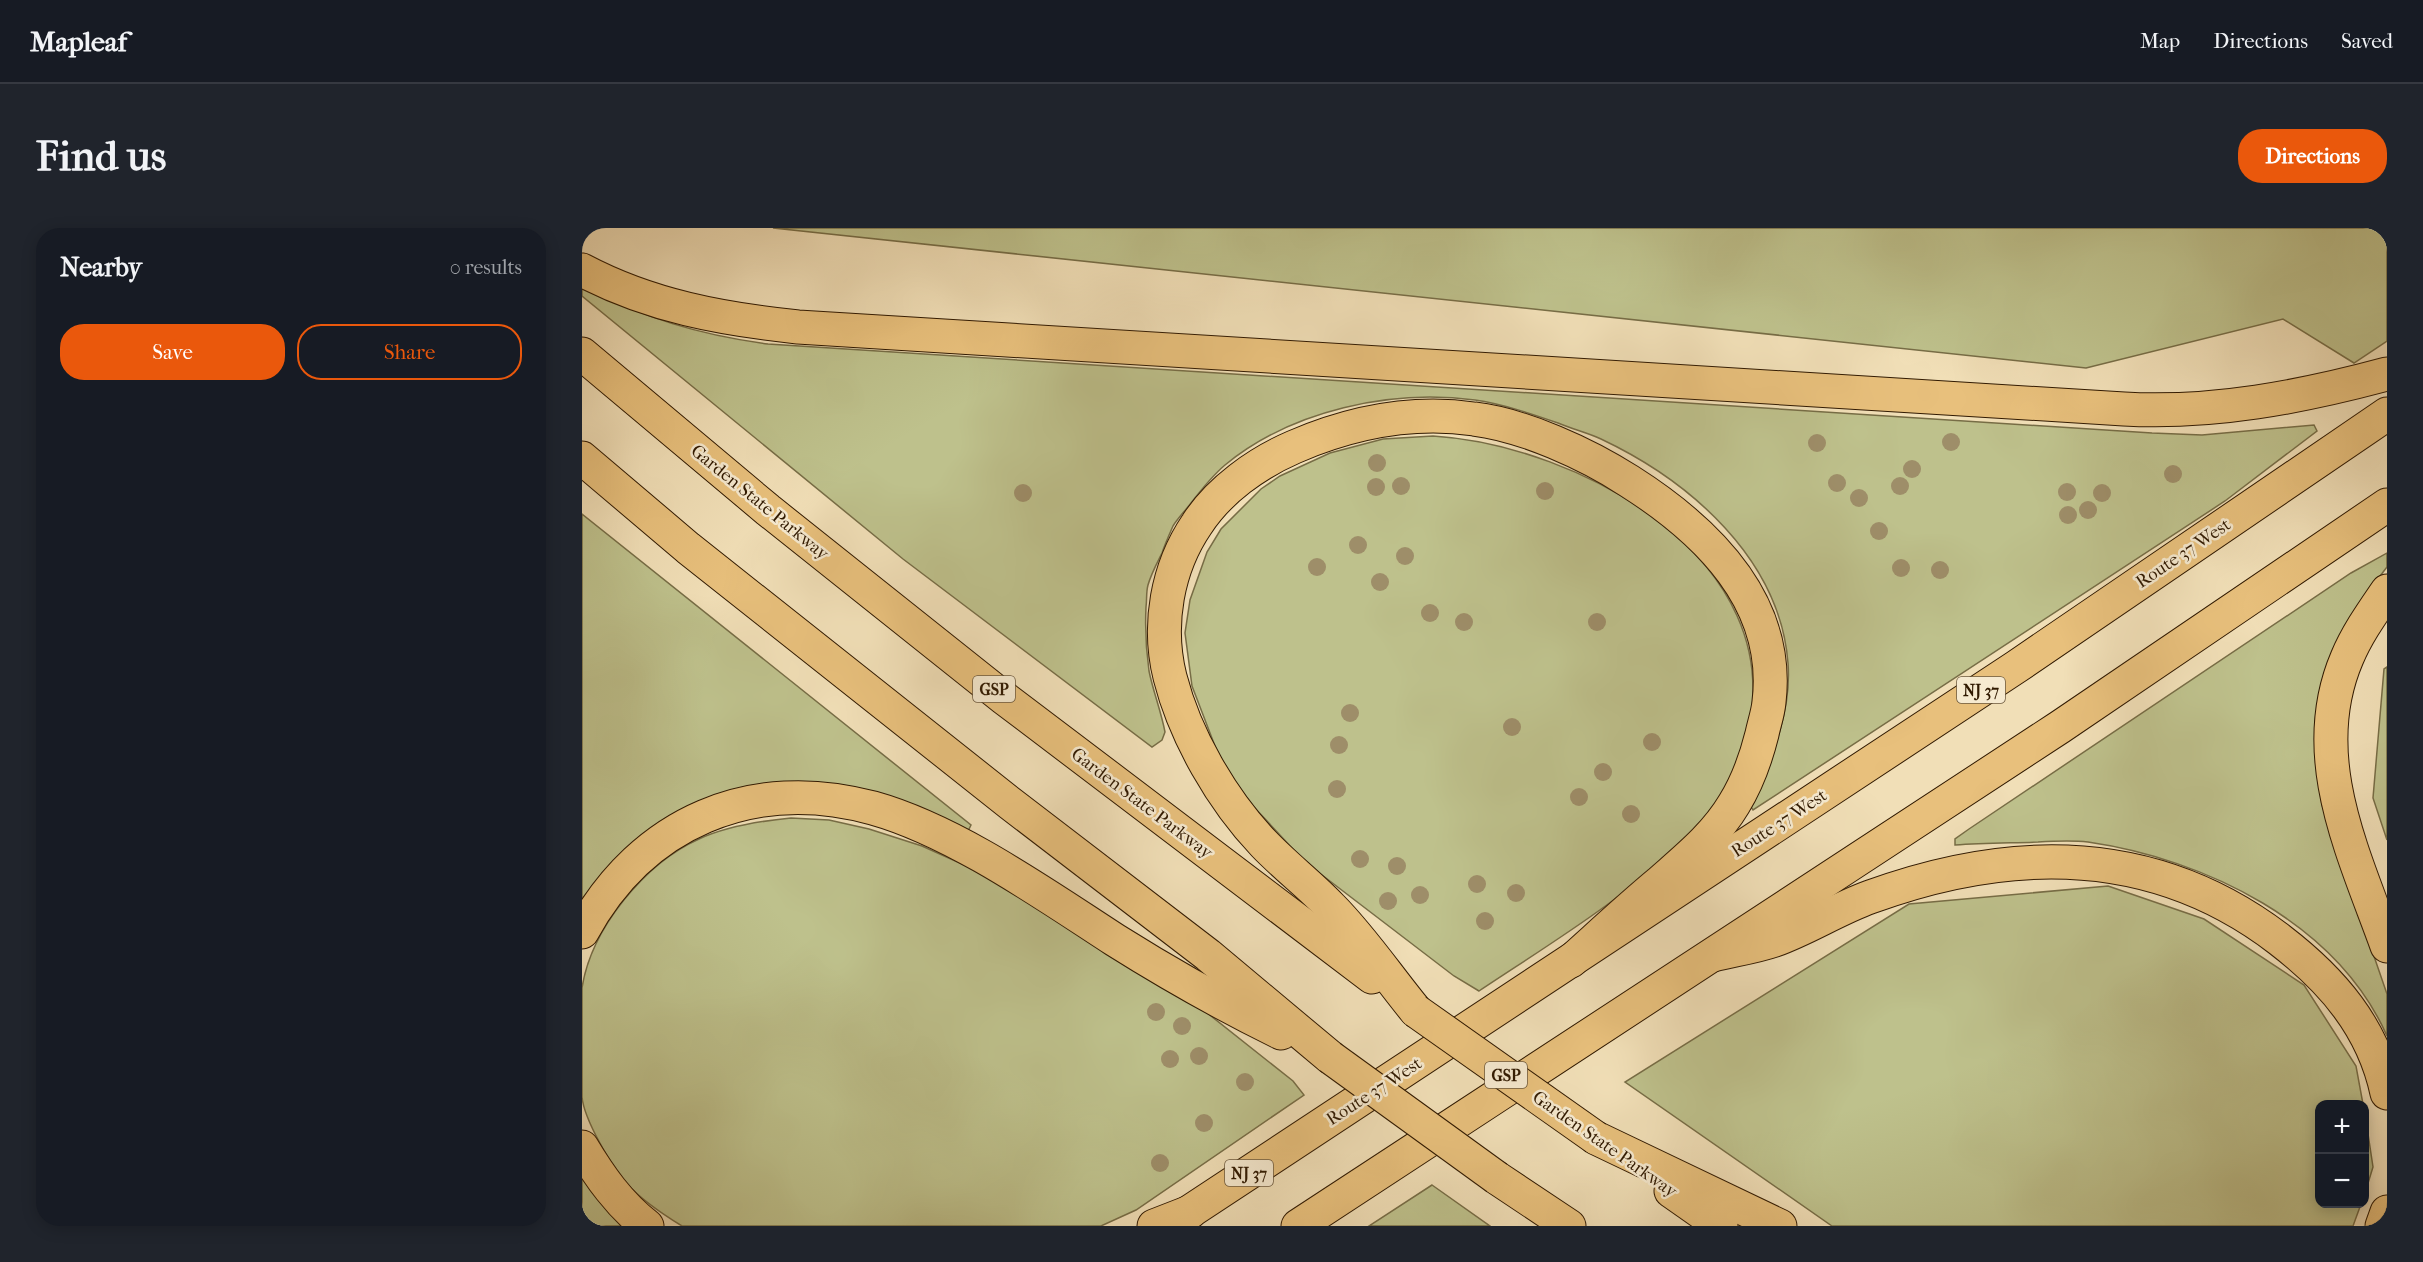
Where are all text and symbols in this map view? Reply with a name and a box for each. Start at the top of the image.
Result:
text: Mapleaf [30,25,127,58]
text: Map [2140,29,2180,53]
text: Directions [2213,29,2308,53]
text: Saved [2341,29,2393,53]
button: Directions [2238,129,2387,183]
text: Find us [36,132,166,181]
text: Nearby [60,252,142,283]
text: 0 results [450,256,522,279]
button: Save [60,324,285,380]
button: Share [297,324,522,380]
street label: Garden State Parkway [686,440,834,565]
street label: Route 37 West [2132,514,2235,593]
road number: GSP [973,676,1015,702]
road number: NJ 37 [1957,677,2005,703]
street label: Garden State Parkway [1067,743,1218,864]
street label: Route 37 West [1728,784,1831,862]
street label: Route 37 West [1323,1052,1426,1130]
road number: GSP [1485,1062,1527,1088]
street label: Garden State Parkway [1528,1087,1682,1203]
map controls [2315,1100,2369,1208]
button: + [2315,1100,2369,1154]
button: − [2315,1154,2369,1208]
road number: NJ 37 [1225,1160,1273,1186]

